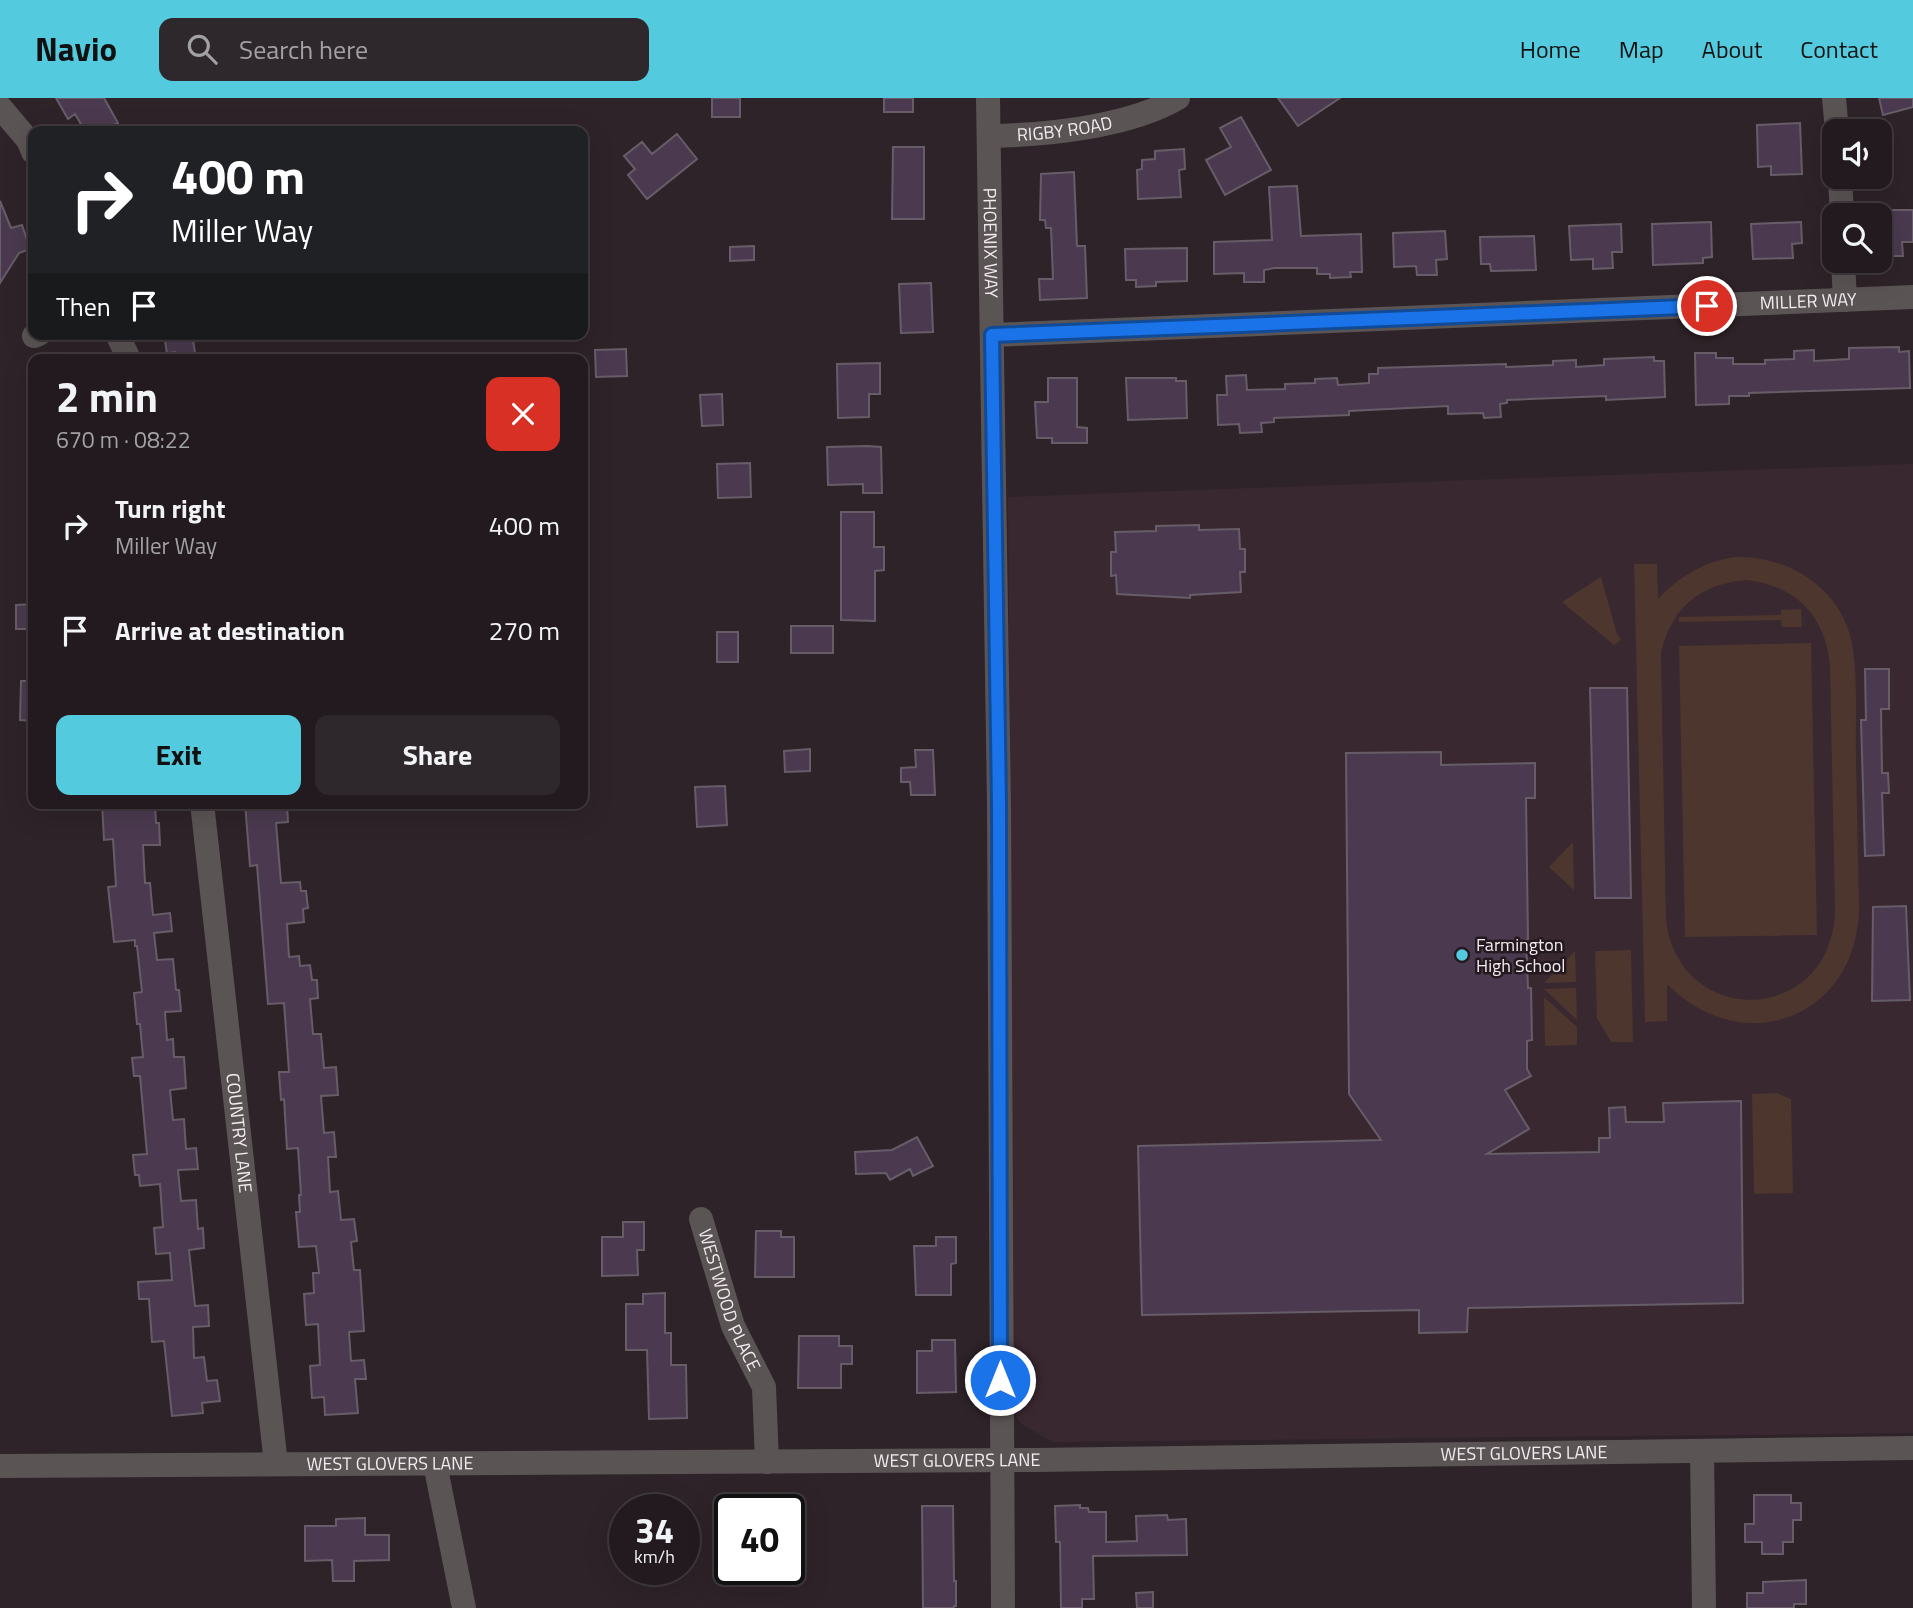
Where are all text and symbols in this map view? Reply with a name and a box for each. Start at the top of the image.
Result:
search box [159,18,649,81]
text: Navio [35,24,117,74]
icon: search [183,30,221,68]
text: Search here [239,30,368,69]
text: Home [1520,31,1581,67]
text: Map [1619,31,1664,67]
text: About [1702,31,1762,67]
text: Contact [1800,31,1878,67]
street label: RIGBY ROAD [1016,109,1115,148]
map controls [1822,119,1892,273]
button: sound [1822,119,1892,189]
text: 400 m [171,138,305,213]
icon: right [56,154,147,245]
street label: PHOENIX WAY [976,188,1005,299]
button: search [1822,203,1892,273]
text: Miller Way [171,206,313,254]
pin [1677,276,1737,336]
street label: MILLER WAY [1759,285,1858,316]
text: Then [56,287,111,326]
icon: arrive [125,287,163,325]
icon: arrive [1688,287,1726,325]
text: 2 min [56,364,158,428]
button: close [486,377,560,451]
text: 670 m · 08:22 [56,422,191,457]
text: Turn right [115,489,226,528]
text: 400 m [489,506,560,545]
icon: right [56,507,94,545]
text: Miller Way [115,528,217,563]
text: Arrive at destination [115,611,345,650]
text: 270 m [489,611,560,650]
icon: arrive [56,612,94,650]
button: Exit [56,715,301,795]
button: Share [315,715,560,795]
place label: Farmington High School [1476,931,1565,979]
marker: Farmington High School [1454,947,1470,963]
street label: COUNTRY LANE [219,1071,260,1194]
street label: WESTWOOD PLACE [692,1226,768,1376]
position arrow [963,1343,1037,1417]
street label: WEST GLOVERS LANE [1440,1438,1608,1467]
street label: WEST GLOVERS LANE [873,1446,1041,1474]
street label: WEST GLOVERS LANE [306,1449,474,1477]
speed limit sign: 40 [714,1494,805,1585]
text: 34 [635,1503,674,1557]
text: km/h [634,1543,675,1570]

